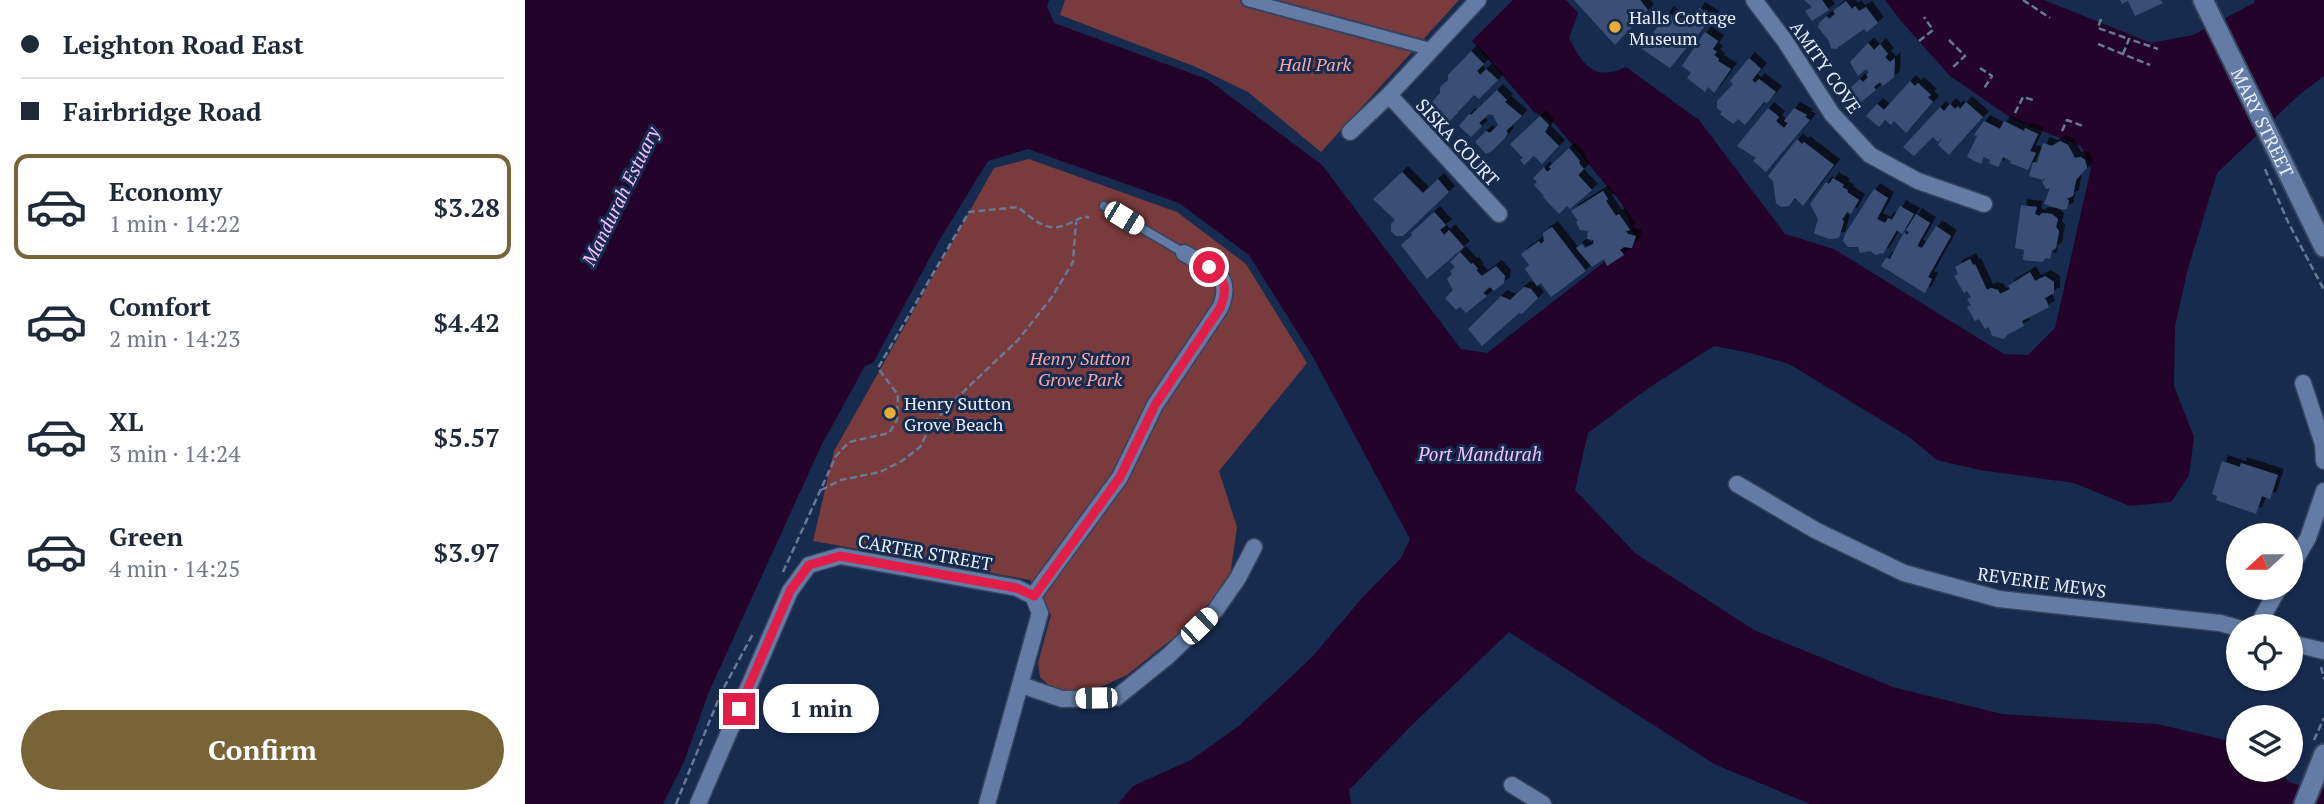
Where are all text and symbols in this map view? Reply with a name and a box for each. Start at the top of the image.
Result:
place label: Halls Cottage Museum [1629,5,1736,50]
street label: AMITY COVE [1785,16,1867,118]
marker: Halls Cottage Museum [1607,19,1623,35]
text: Leighton Road East [63,27,304,61]
park label: Hall Park [1278,52,1352,76]
street label: MARY STREET [2226,64,2300,181]
street label: SISKA COURT [1411,93,1505,191]
text: Fairbridge Road [63,94,262,128]
water label: Mandurah Estuary [575,121,665,270]
text: Economy [109,174,222,208]
icon: car [25,175,88,238]
text: $3.28 [434,190,500,224]
car [1101,198,1148,238]
text: 1 min · 14:22 [109,208,241,239]
route start [1193,251,1225,283]
text: Comfort [109,289,211,323]
icon: car [25,290,88,353]
text: $4.42 [434,305,500,339]
text: 2 min · 14:23 [109,323,241,354]
park label: Henry Sutton Grove Park [1028,346,1131,391]
place label: Henry Sutton Grove Beach [904,391,1012,436]
text: XL [109,404,143,438]
icon: car [25,405,88,468]
marker: Henry Sutton Grove Beach [882,405,898,421]
text: $5.57 [434,420,500,454]
text: 3 min · 14:24 [109,438,241,469]
water label: Port Mandurah [1417,441,1542,466]
text: Green [109,519,183,553]
icon: car [25,520,88,583]
north arrow [2226,523,2303,600]
map controls [2226,523,2303,782]
street label: CARTER STREET [856,528,994,576]
text: $3.97 [434,535,500,569]
text: 4 min · 14:25 [109,553,241,584]
street label: REVERIE MEWS [1976,561,2108,603]
car [1177,604,1222,648]
button: locate [2226,614,2303,691]
callout: 1 min [763,684,879,734]
car [1075,687,1118,709]
route end [723,693,755,725]
text: 1 min [790,693,852,724]
button: layers [2226,705,2303,782]
button: Confirm [21,710,504,790]

